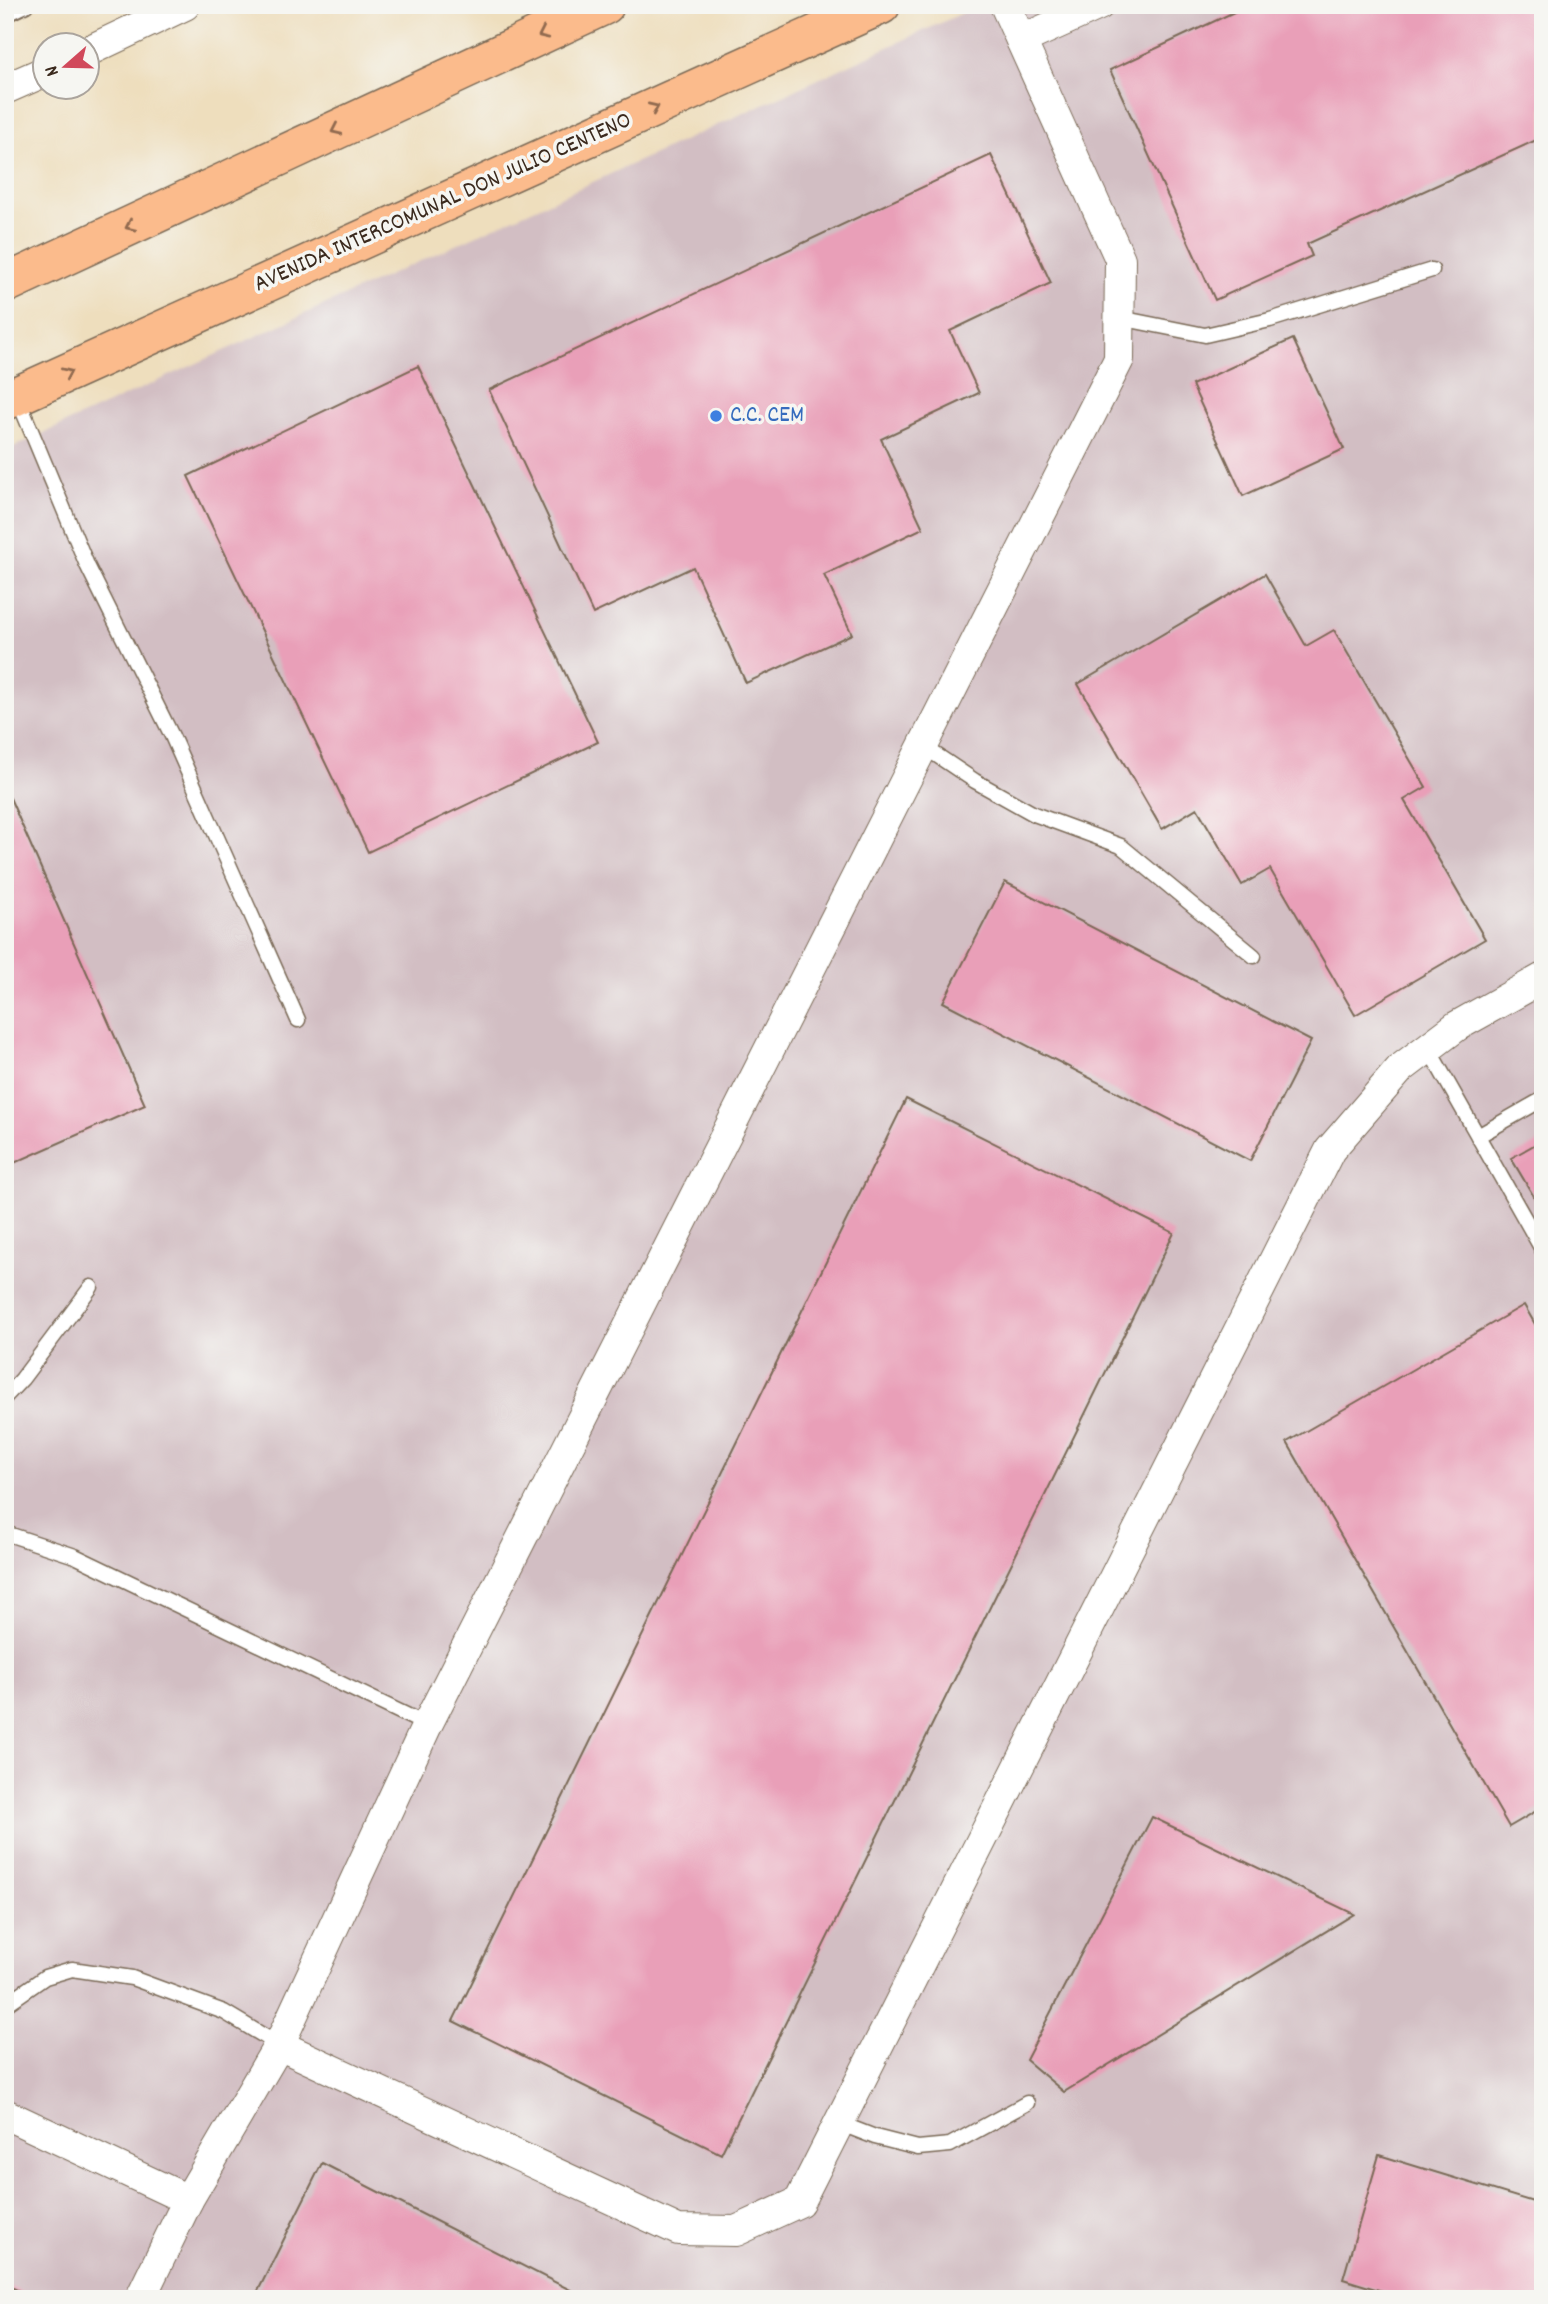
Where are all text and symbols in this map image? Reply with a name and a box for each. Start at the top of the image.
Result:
one-way arrow [538,26,550,40]
north arrow [32,32,102,102]
text: N [39,62,68,80]
one-way arrow [647,102,660,116]
street label: AVENIDA INTERCOMUNAL DON JULIO CENTENO [249,104,637,302]
one-way arrow [331,122,343,136]
one-way arrow [125,218,137,232]
one-way arrow [60,367,73,381]
place label: C.C. CEM [730,399,804,433]
marker: C.C. CEM [708,408,724,424]

